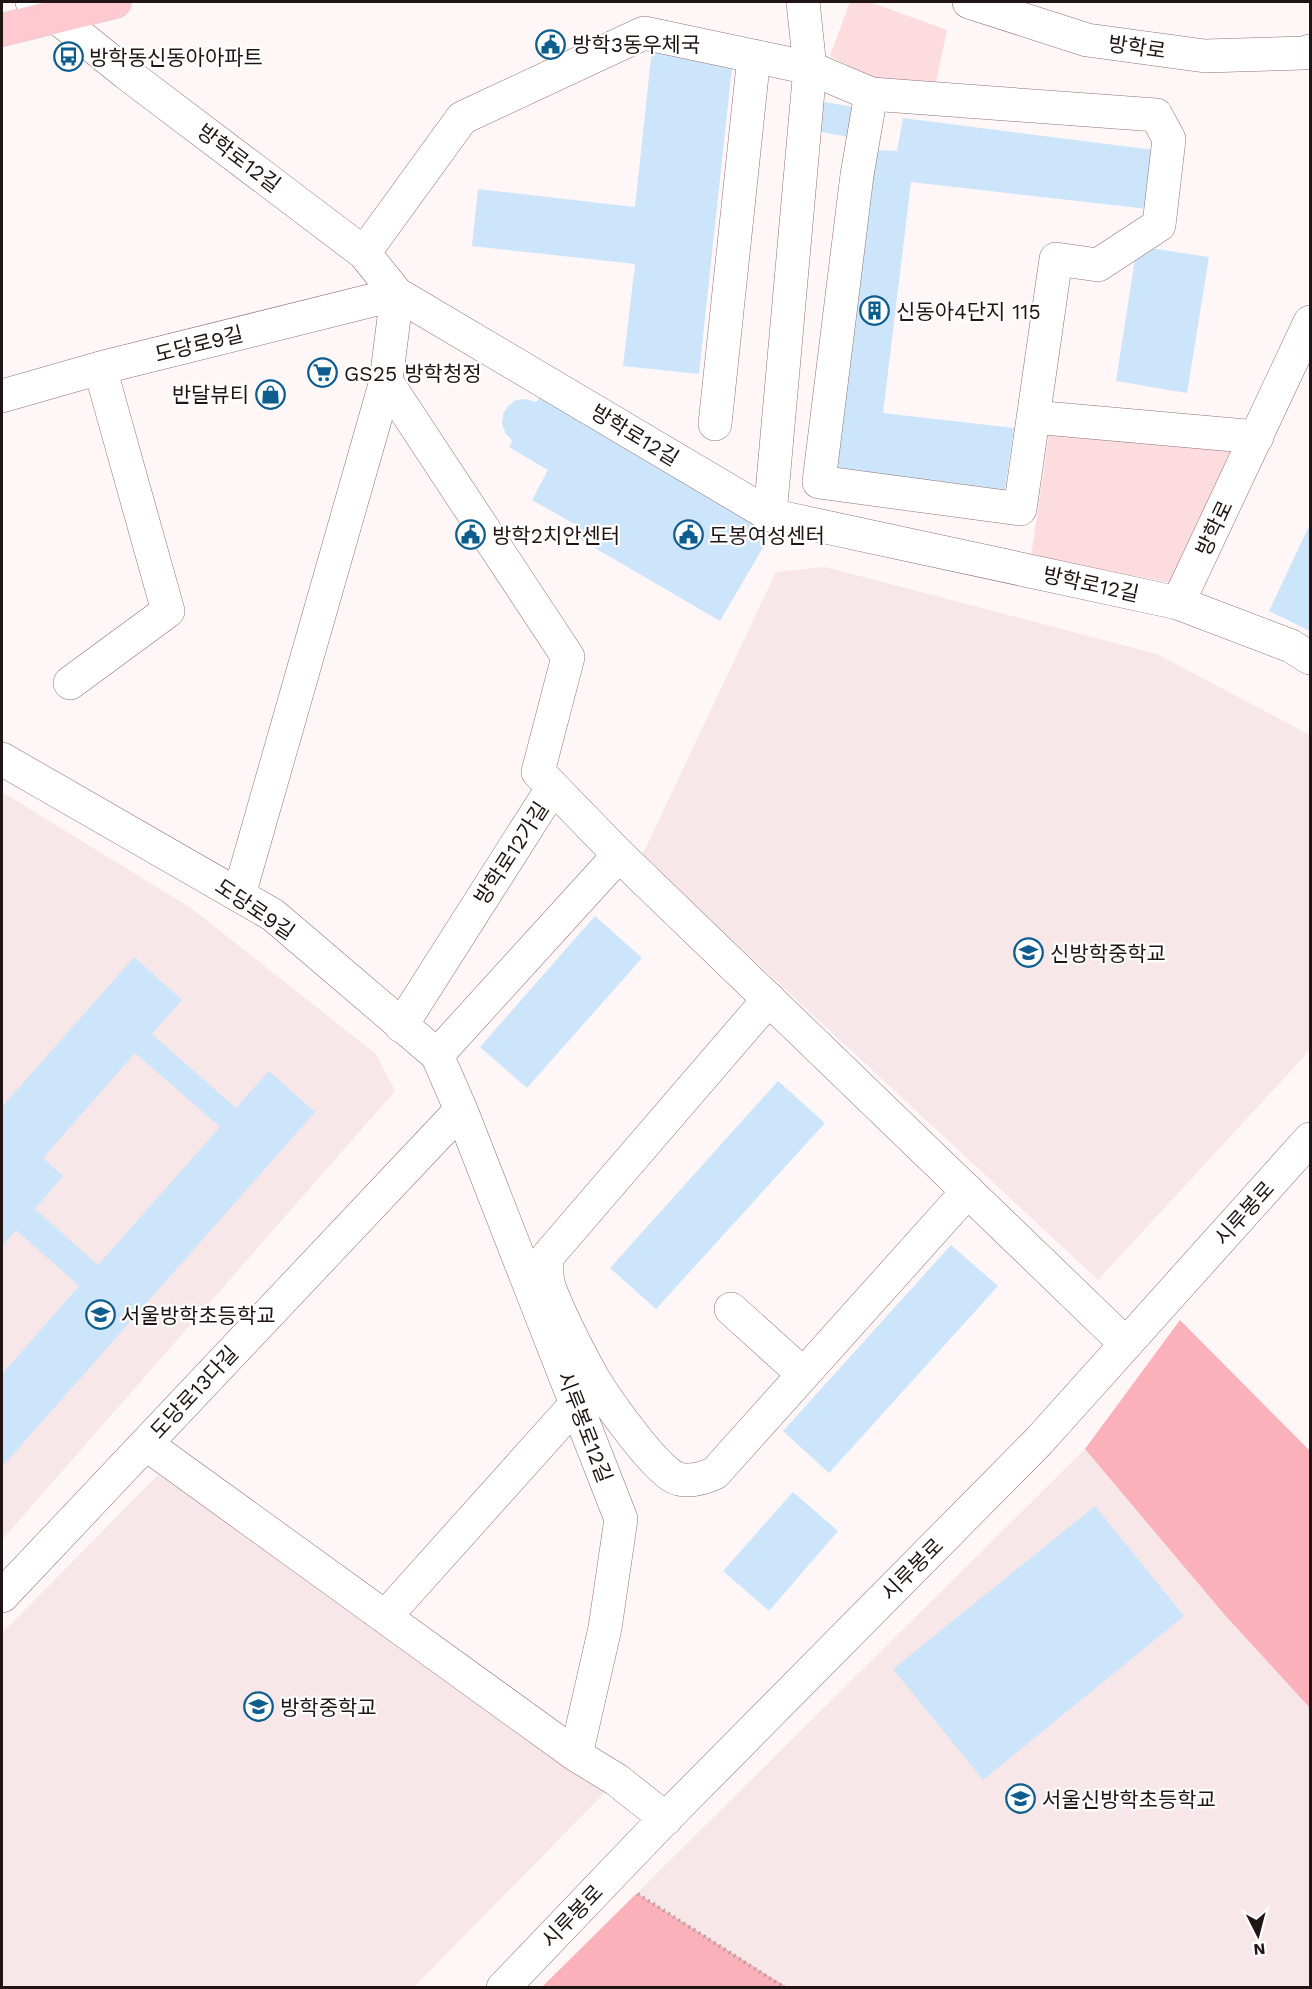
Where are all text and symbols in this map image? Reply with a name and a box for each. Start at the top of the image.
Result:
public building icon: 방학3동우체국 [535,28,567,60]
street label: 방학로 [1107,31,1167,63]
place label: 방학3동우체국 [572,32,700,57]
bus stop icon: 방학동신동아아파트 [52,41,84,73]
place label: 방학동신동아아파트 [89,45,263,70]
street label: 방학로12길 [192,119,286,197]
building icon: 신동아4단지 115 [859,295,891,327]
place label: 신동아4단지 115 [896,299,1041,324]
street label: 도당로9길 [152,321,246,367]
supermarket icon: GS25 방학청정 [307,357,339,389]
place label: GS25 방학청정 [344,361,482,386]
shop icon: 반달뷰티 [254,378,286,410]
place label: 반달뷰티 [172,382,249,407]
street label: 방학로12길 [587,399,683,471]
street label: 방학로 [1190,496,1238,560]
public building icon: 방학2치안센터 [455,519,487,551]
public building icon: 도봉여성센터 [672,519,704,551]
place label: 방학2치안센터 [492,523,620,548]
place label: 도봉여성센터 [709,523,825,548]
street label: 방학로12길 [1041,562,1141,606]
street label: 방학로12가길 [469,797,553,909]
street label: 도당로9길 [211,873,299,945]
school or university icon: 신방학중학교 [1013,937,1045,969]
place label: 신방학중학교 [1050,941,1166,966]
street label: 시루봉로 [1209,1176,1279,1250]
school or university icon: 서울방학초등학교 [84,1299,116,1331]
place label: 서울방학초등학교 [121,1303,276,1328]
street label: 도당로13다길 [145,1341,243,1443]
street label: 시루봉로12길 [552,1368,618,1486]
street label: 시루봉로 [876,1533,948,1605]
school or university icon: 방학중학교 [243,1691,275,1723]
place label: 방학중학교 [280,1695,377,1720]
school or university icon: 서울신방학초등학교 [1005,1783,1037,1815]
place label: 서울신방학초등학교 [1042,1787,1216,1812]
street label: 시루봉로 [536,1880,608,1952]
north arrow [1228,1905,1288,1965]
text: N [1253,1939,1266,1959]

